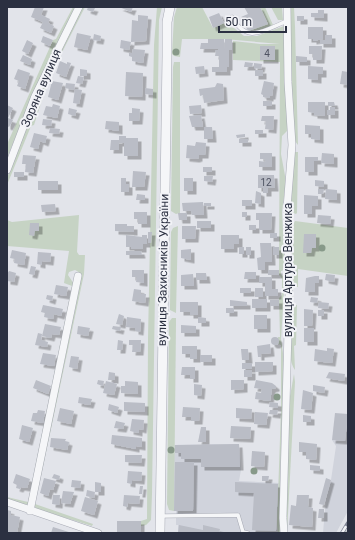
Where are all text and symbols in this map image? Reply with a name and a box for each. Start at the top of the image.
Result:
scale bar [219,8,286,34]
text: 50 m [225,15,252,29]
street label: Зоряна вулиця [18,47,64,129]
house number: 4 [264,48,270,59]
house number: 12 [260,177,272,188]
street label: вулиця Захисників України [155,194,171,346]
street label: вулиця Артура Венжика [281,203,295,337]

